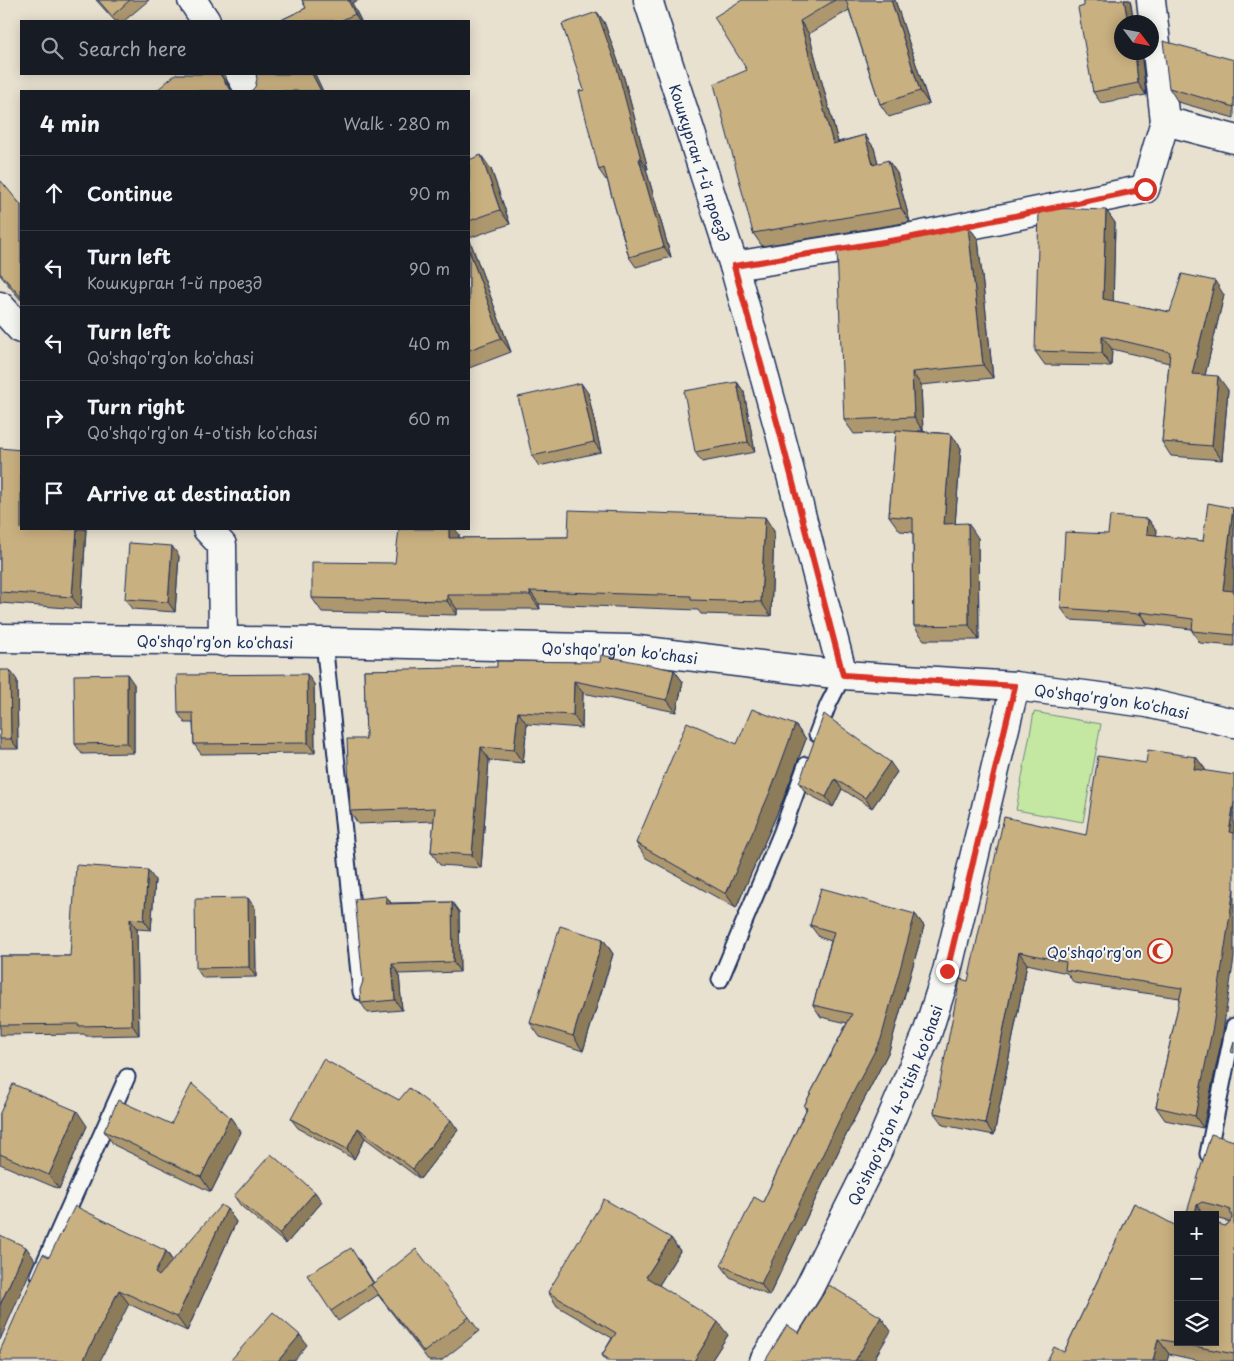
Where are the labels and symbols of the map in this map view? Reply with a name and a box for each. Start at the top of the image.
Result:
north arrow [1114,15,1159,60]
street label: Кошкурган 1-й проезд [664,81,737,245]
route start [1134,178,1157,201]
street label: Qo'shqo'rg'on ko'chasi [136,628,294,653]
street label: Qo'shqo'rg'on ko'chasi [541,635,699,669]
street label: Qo'shqo'rg'on ko'chasi [1033,677,1192,724]
mosque icon: Qo'shqo'rg'on [1147,938,1173,964]
place label: Qo'shqo'rg'on [1047,940,1142,963]
route end [936,960,959,983]
street label: Qo'shqo'rg'on 4-o'tish ko'chasi [841,1002,947,1209]

